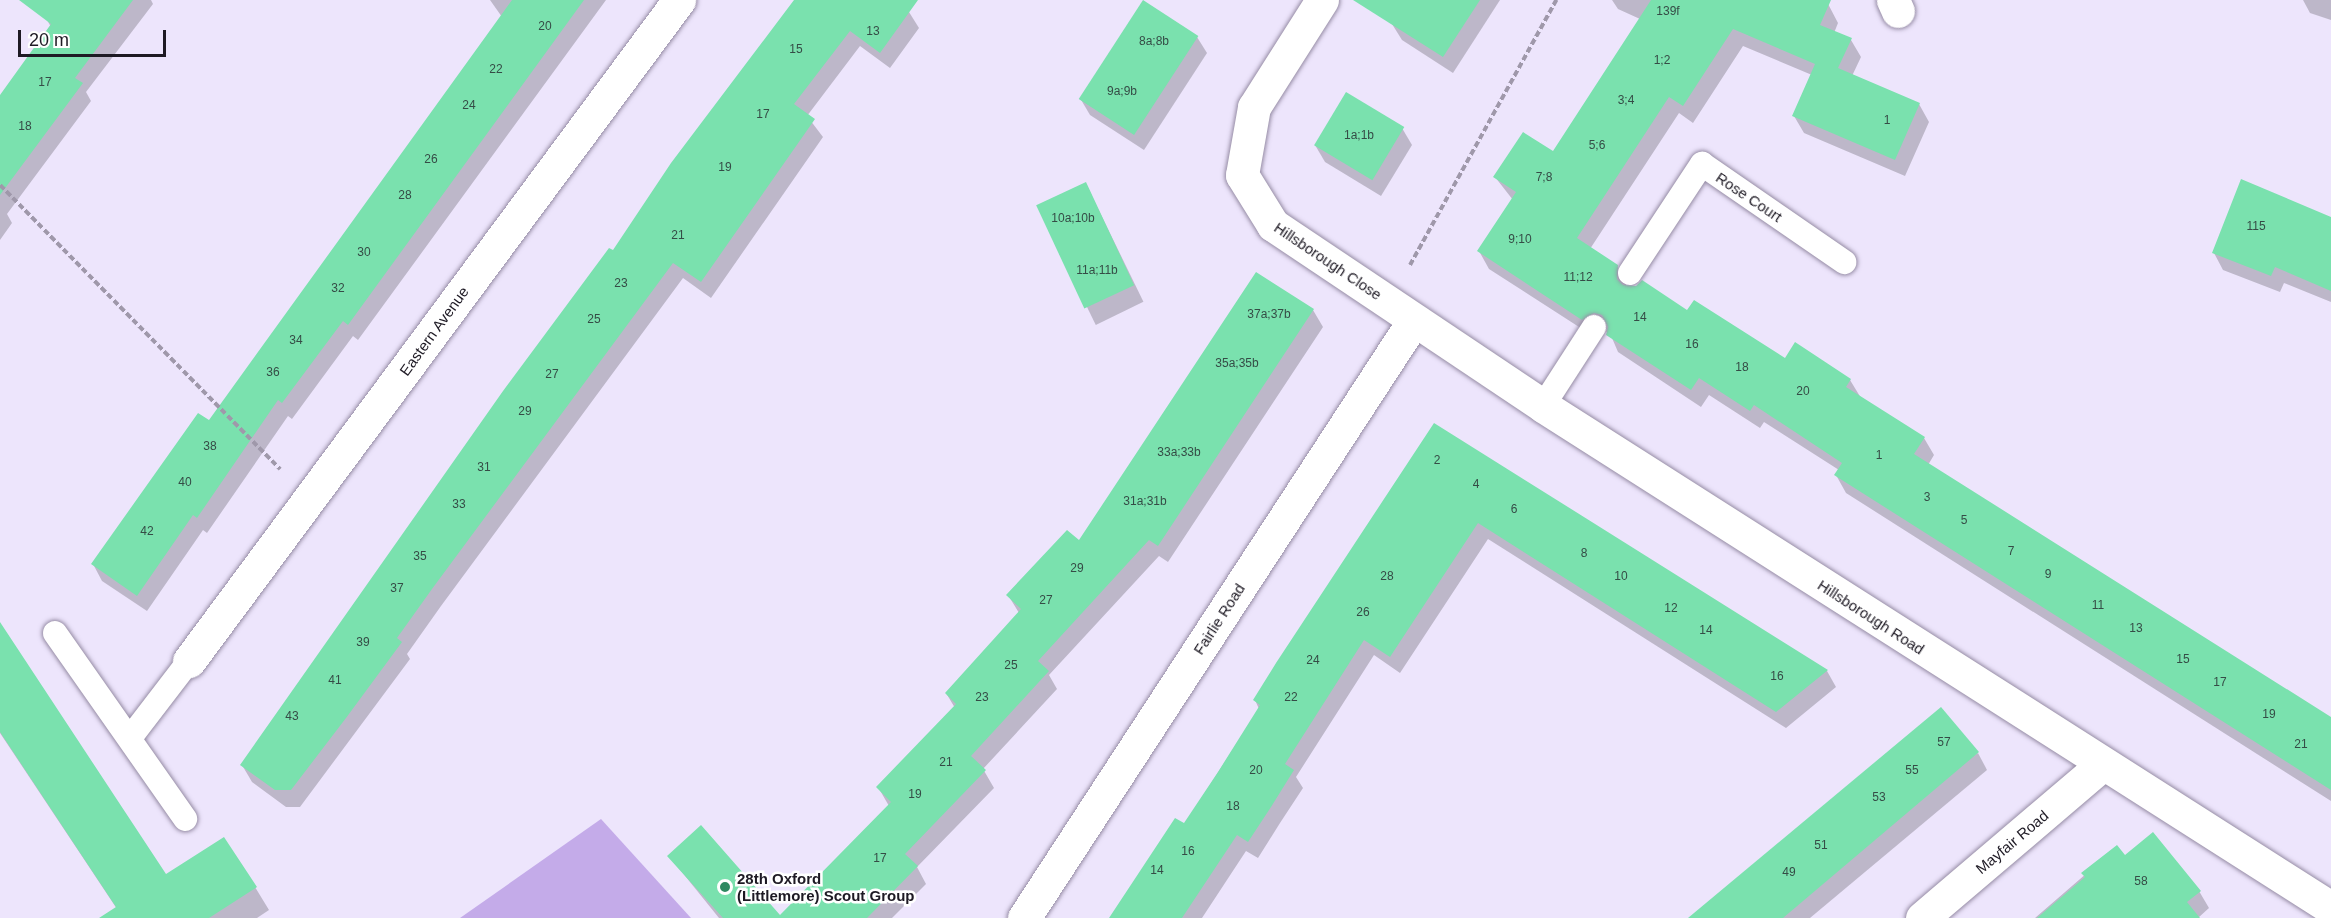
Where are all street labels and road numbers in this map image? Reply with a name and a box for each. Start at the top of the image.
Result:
street label: Rose Court [1713,168,1785,226]
street label: Hillsborough Close [1271,218,1385,304]
street label: Eastern Avenue [395,283,473,379]
street label: Hillsborough Road [1814,576,1928,658]
street label: Fairlie Road [1189,580,1249,658]
street label: Mayfair Road [1972,806,2052,878]

